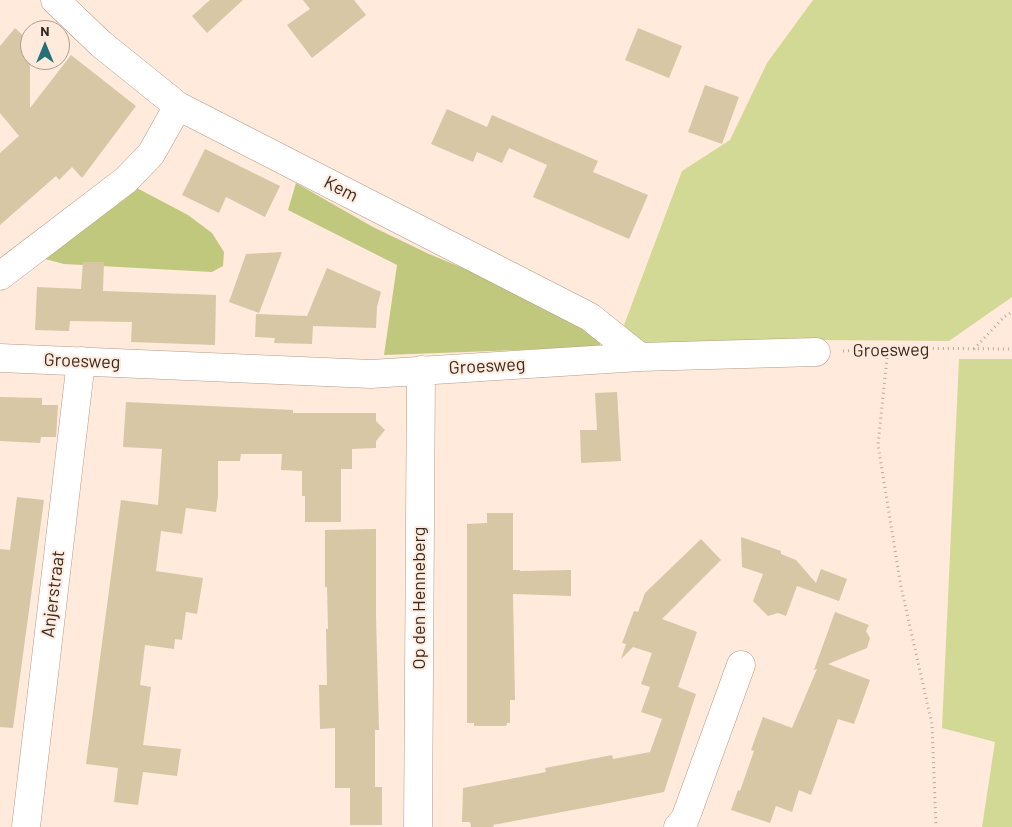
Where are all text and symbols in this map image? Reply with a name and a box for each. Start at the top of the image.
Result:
north arrow [20,20,70,70]
text: N [40,22,50,39]
street label: Kem [320,171,362,207]
street label: Groesweg [852,339,930,361]
street label: Groesweg [43,349,121,373]
street label: Groesweg [448,353,526,379]
street label: Op den Henneberg [408,527,430,669]
street label: Anjerstraat [37,549,69,639]

